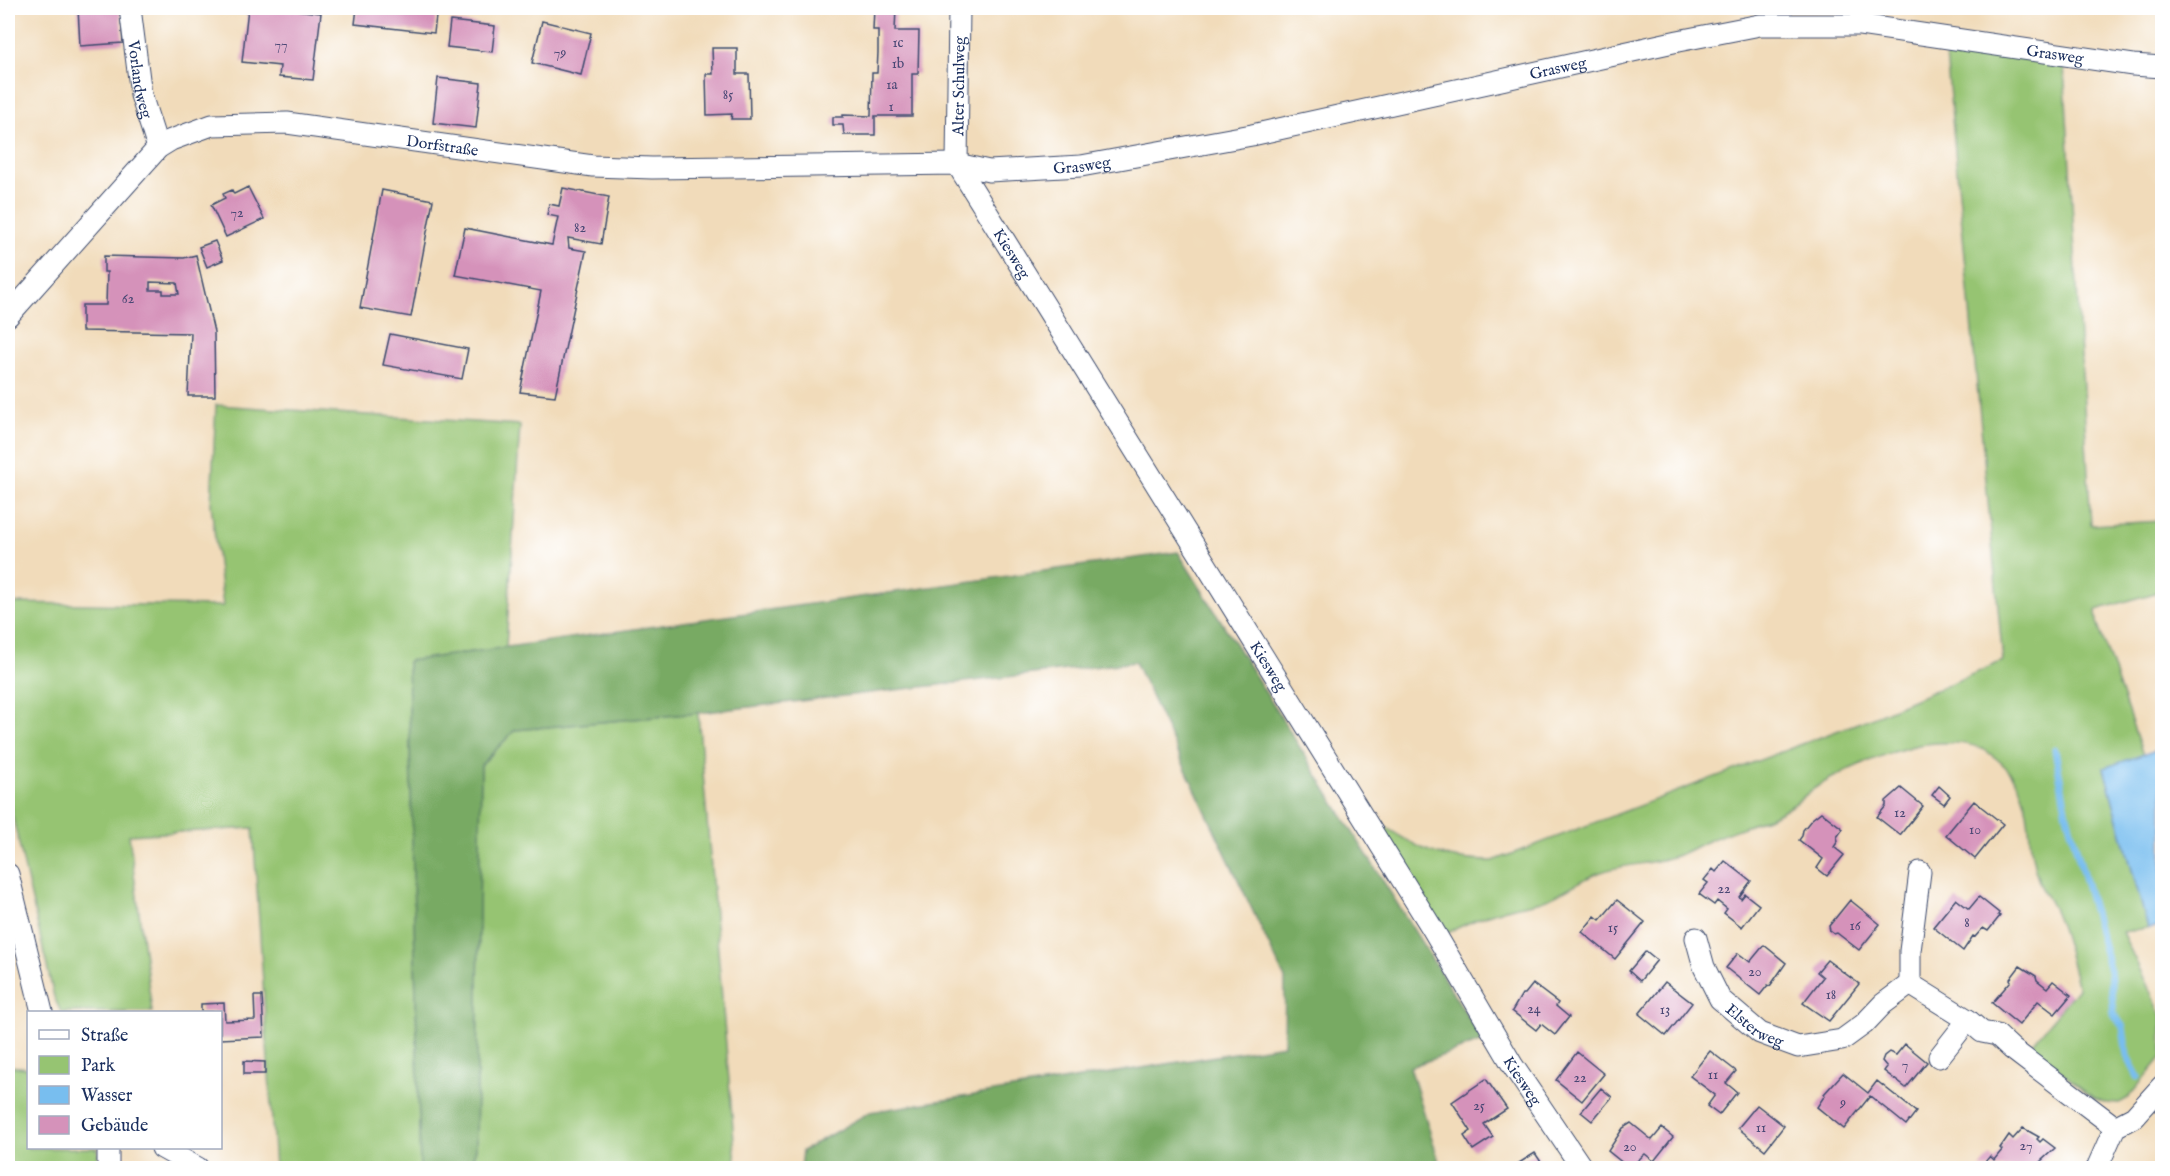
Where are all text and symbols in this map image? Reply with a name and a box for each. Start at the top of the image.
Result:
house number: 1c [892,34,904,52]
house number: 77 [274,36,288,54]
street label: Alter Schulweg [949,36,971,137]
street label: Vorlandweg [122,38,156,122]
street label: Grasweg [2025,42,2085,70]
house number: 79 [554,44,566,62]
street label: Grasweg [1528,53,1589,85]
house number: 1b [892,55,904,73]
house number: 1a [886,76,899,94]
house number: 85 [723,86,733,104]
house number: 1 [888,98,894,116]
street label: Dorfstraße [405,132,479,162]
street label: Grasweg [1053,153,1113,179]
house number: 72 [230,204,244,222]
house number: 82 [574,219,586,237]
street label: Kiesweg [988,225,1034,283]
house number: 62 [122,290,135,308]
street label: Kiesweg [1244,638,1291,696]
house number: 12 [1894,804,1906,822]
house number: 10 [1969,821,1981,839]
house number: 22 [1717,880,1731,898]
house number: 8 [1964,914,1970,932]
house number: 16 [1849,917,1862,935]
house number: 15 [1608,919,1618,937]
house number: 20 [1748,963,1762,981]
house number: 18 [1826,986,1836,1004]
house number: 24 [1527,1000,1541,1018]
street label: Elsterweg [1721,1000,1786,1053]
house number: 13 [1660,1001,1670,1019]
legend [27,1011,222,1149]
text: Straße [81,1025,128,1048]
street label: Kiesweg [1497,1053,1545,1110]
text: Park [81,1055,116,1078]
house number: 7 [1902,1056,1908,1074]
house number: 11 [1708,1066,1718,1084]
house number: 22 [1573,1069,1587,1087]
text: Wasser [81,1085,133,1108]
house number: 9 [1839,1094,1846,1112]
house number: 25 [1473,1097,1485,1115]
text: Gebäude [81,1115,148,1138]
house number: 11 [1756,1119,1766,1137]
house number: 27 [2020,1137,2032,1155]
house number: 20 [1623,1138,1637,1156]

